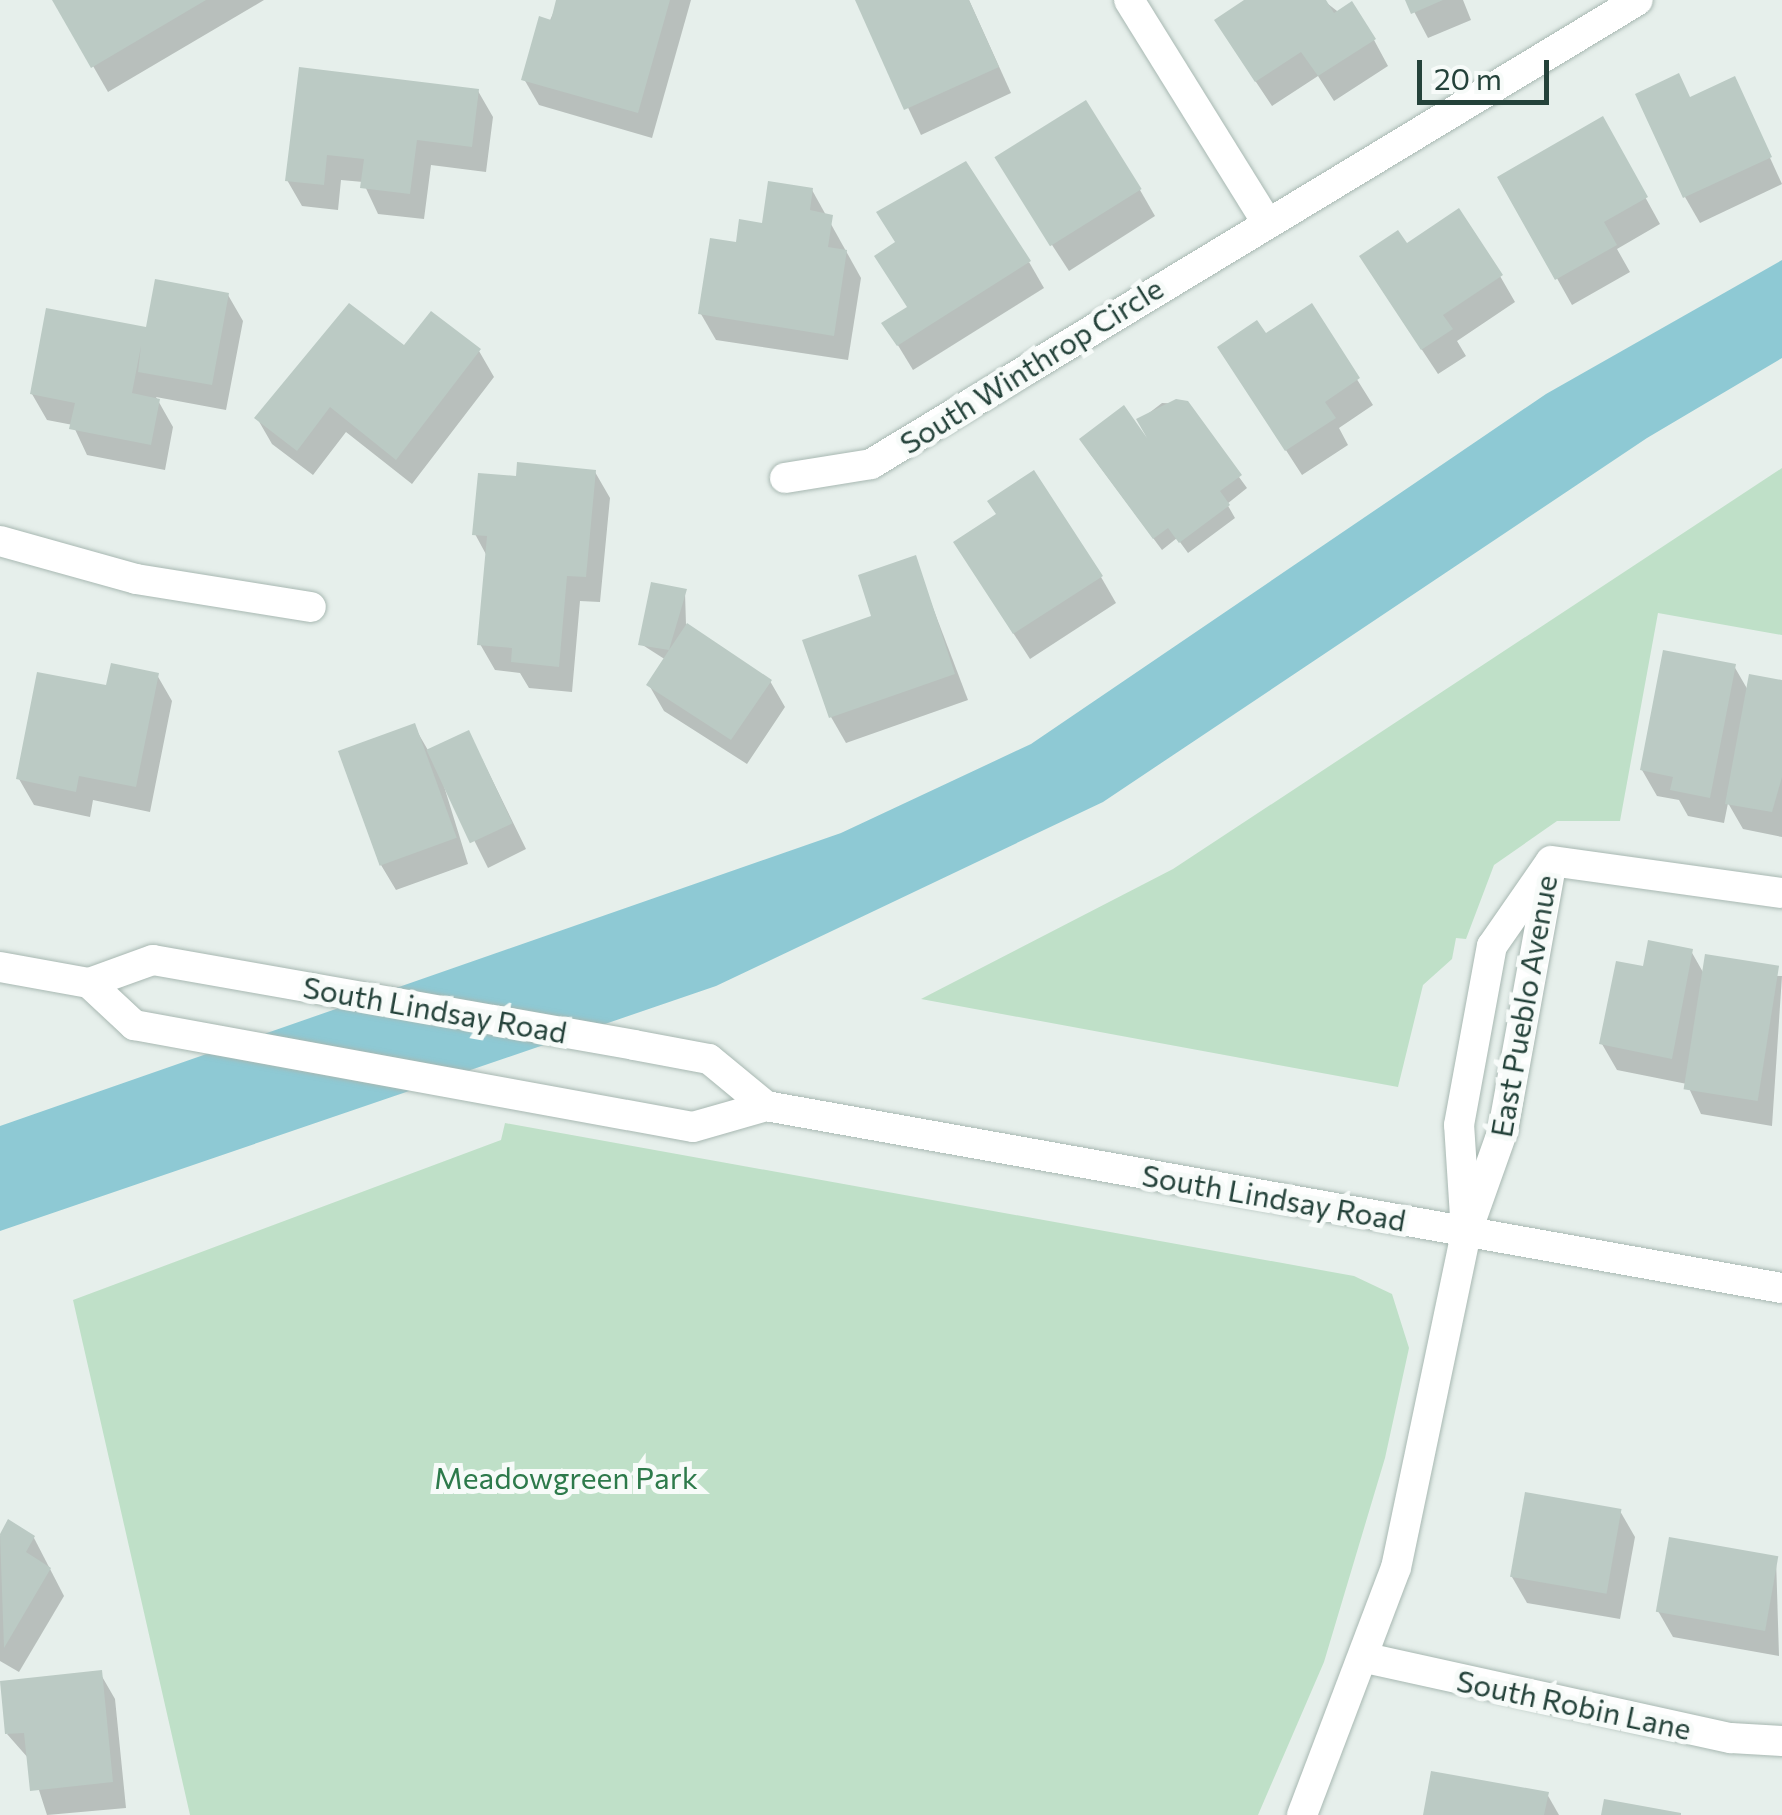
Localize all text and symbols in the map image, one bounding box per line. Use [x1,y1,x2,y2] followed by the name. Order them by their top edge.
[1422,40,1554,102] scale bar
[1434,59,1502,96] text: 20 m
[893,269,1169,461] street label: South Winthrop Circle
[1482,872,1564,1140] street label: East Pueblo Avenue
[300,968,570,1050] street label: South Lindsay Road
[1139,1156,1409,1238] street label: South Lindsay Road
[434,1459,698,1495] park label: Meadowgreen Park
[1453,1662,1695,1746] street label: South Robin Lane

